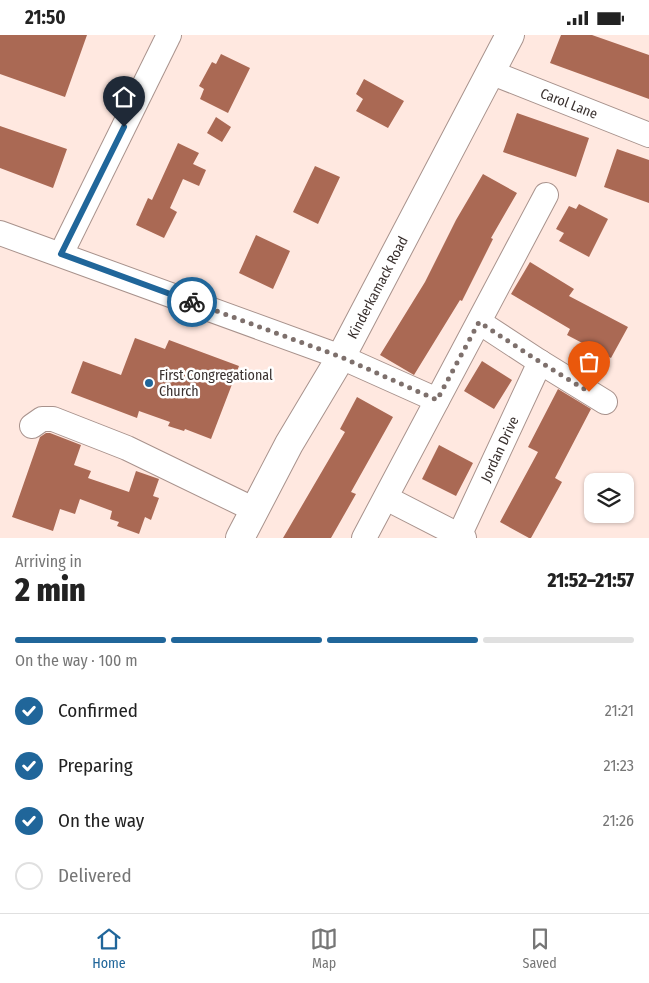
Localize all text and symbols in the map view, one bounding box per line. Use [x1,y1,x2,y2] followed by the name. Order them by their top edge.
[25,6,66,29] text: 21:50
[103,76,145,127] pin
[110,83,138,111] icon: home
[538,85,600,123] street label: Carol Lane
[344,233,412,342] street label: Kinderkamack Road
[167,277,217,327] courier
[178,288,206,316] icon: bike
[568,341,610,392] pin
[575,348,603,376] icon: bag
[159,367,273,400] place label: First Congregational Church
[143,377,155,389] marker: First Congregational Church
[477,414,523,485] street label: Jordan Drive
[584,473,634,523] map controls
[584,473,634,523] button: layers
[15,552,82,571] text: Arriving in
[547,569,634,592] text: 21:52–21:57
[15,571,86,609] text: 2 min
[15,651,137,670] text: On the way · 100 m
[15,697,43,725] icon: check
[58,699,138,722] text: Confirmed
[605,701,634,720] text: 21:21
[15,752,43,780] icon: check
[58,754,133,777] text: Preparing
[603,756,634,775] text: 21:23
[15,807,43,835] icon: check
[58,809,144,832] text: On the way
[603,811,634,830] text: 21:26
[58,864,132,887] text: Delivered
[92,925,126,972] tab: Home
[310,925,338,972] tab: Map
[523,925,557,972] tab: Saved

